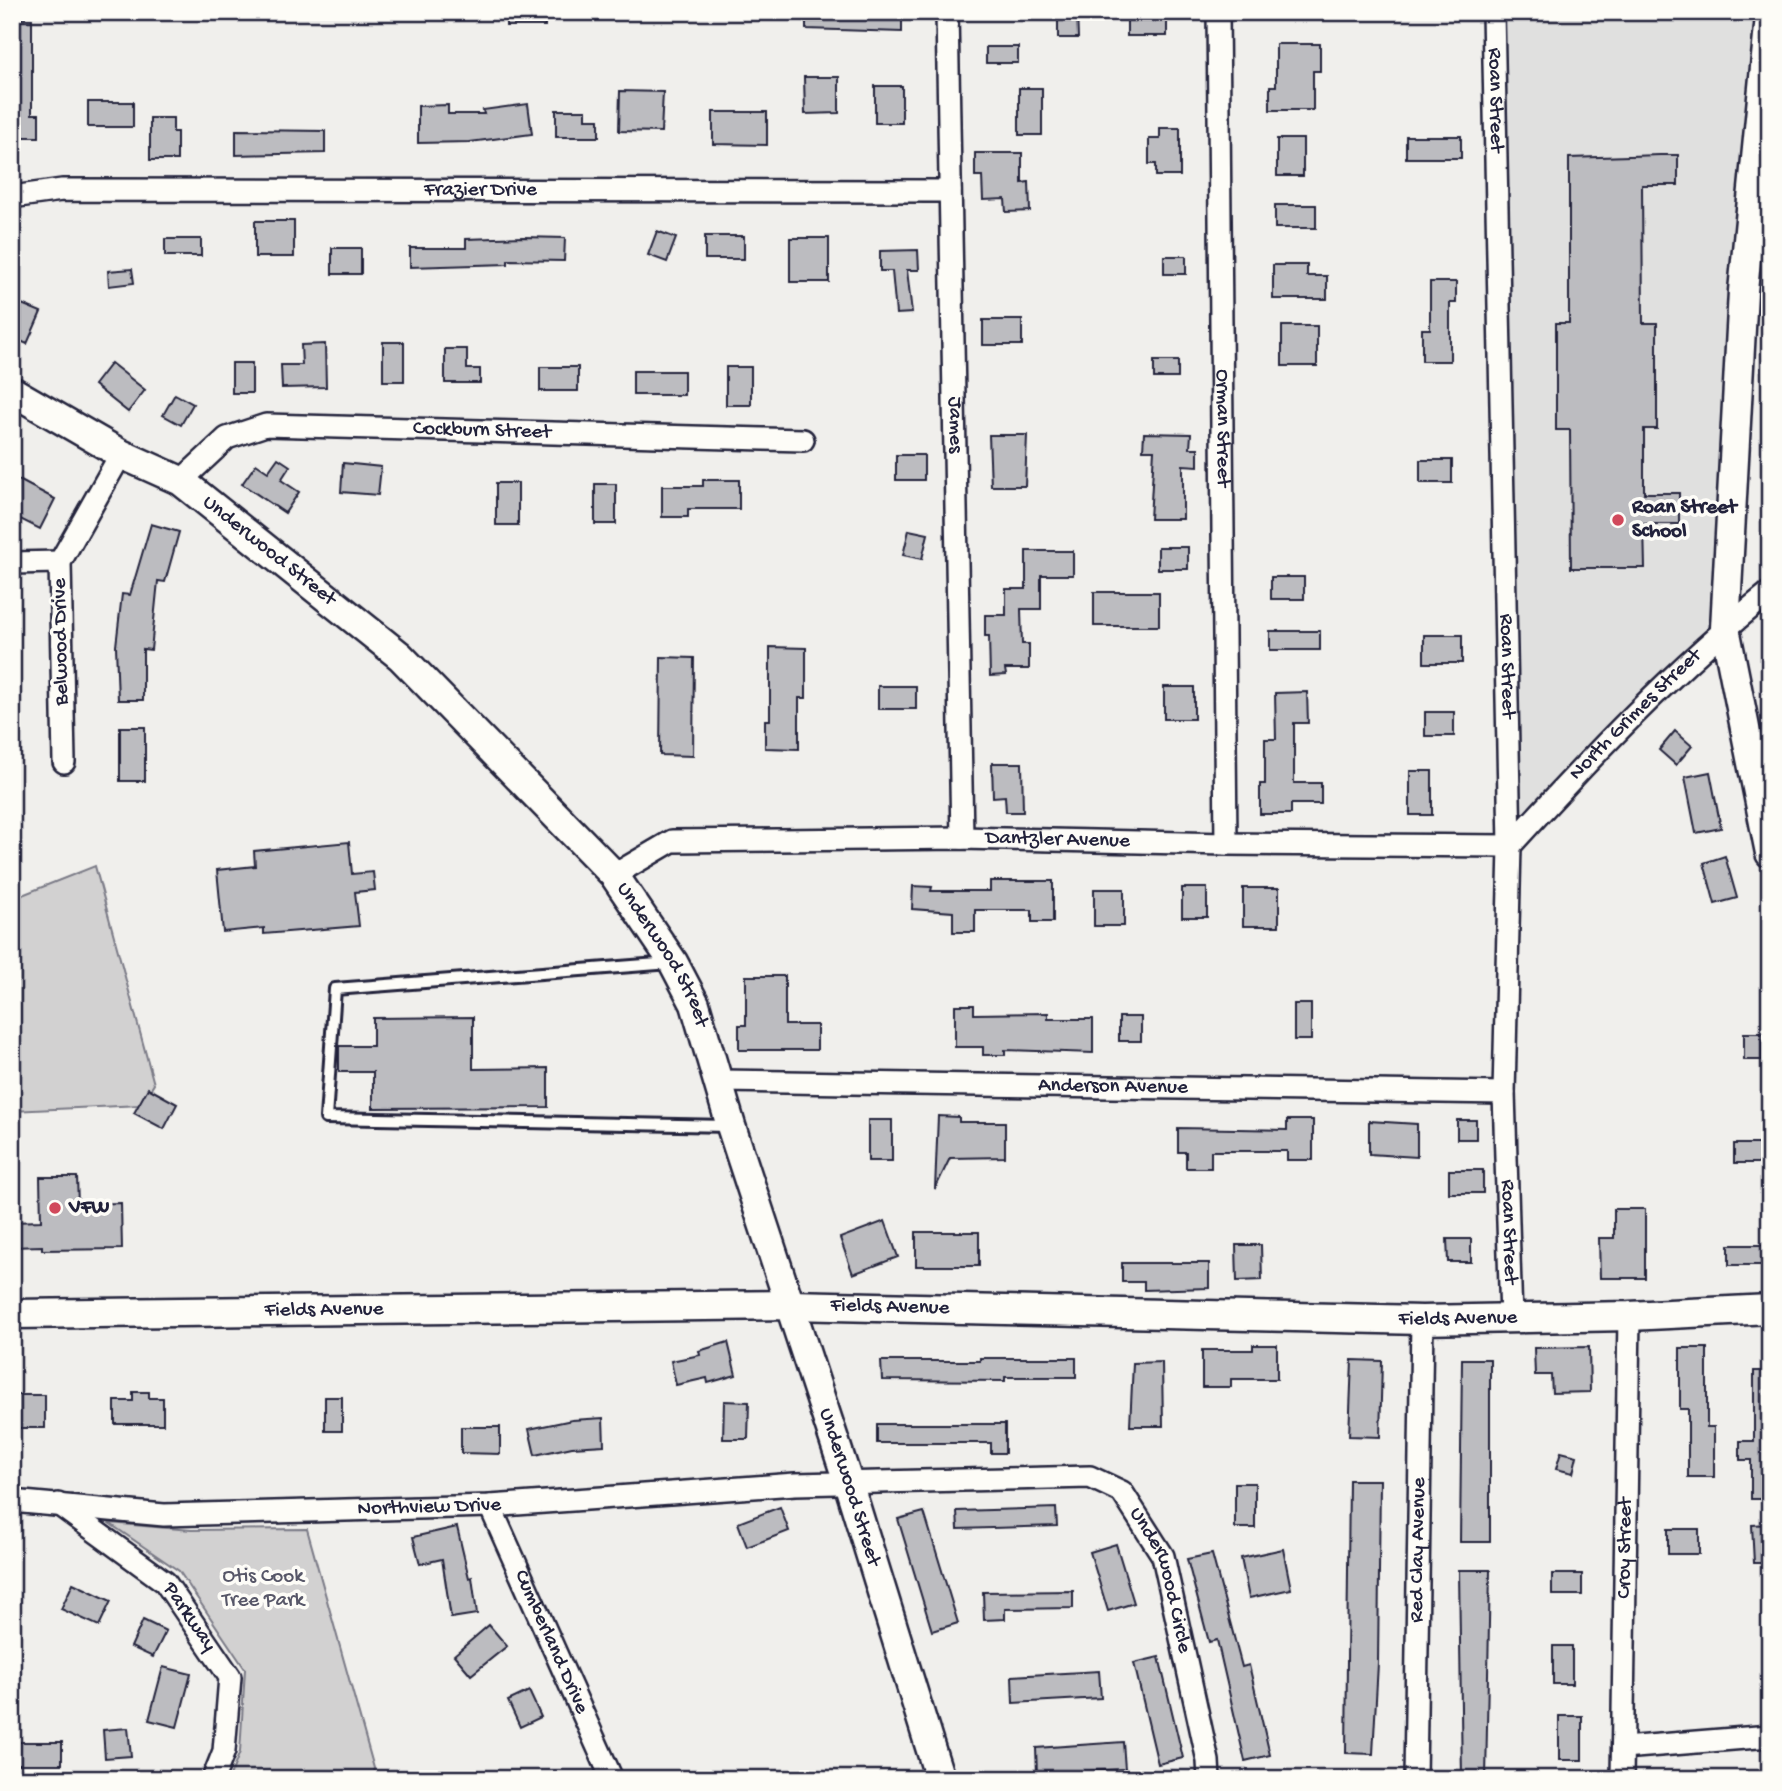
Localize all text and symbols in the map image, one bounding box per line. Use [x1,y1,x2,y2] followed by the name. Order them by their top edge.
[1481,47,1508,155] street label: Roan Street
[423,178,538,203] street label: Frazier Drive
[1209,369,1235,489] street label: Orman Street
[941,397,968,455] street label: James
[412,417,554,446] street label: Cockburn Street
[197,490,343,614] street label: Underwood Street
[1631,496,1739,545] place label: Roan Street School
[1610,512,1626,528] marker: Roan Street School
[48,577,76,707] street label: Belwood Drive
[1493,613,1520,721] street label: Roan Street
[1564,642,1709,786] street label: North Grimes Street
[983,826,1131,854] street label: Dantzler Avenue
[610,878,714,1032] street label: Underwood Street
[1038,1073,1189,1101] street label: Anderson Avenue
[1494,1179,1522,1287] street label: Roan Street
[68,1196,109,1221] place label: VFW
[47,1200,63,1216] marker: VFW
[829,1293,951,1321] street label: Fields Avenue
[263,1297,385,1324] street label: Fields Avenue
[1397,1306,1519,1333] street label: Fields Avenue
[812,1405,887,1571] street label: Underwood Street
[1405,1476,1432,1623] street label: Red Clay Avenue
[357,1493,503,1522] street label: Northview Drive
[1612,1495,1639,1599] street label: Croy Street
[1123,1503,1197,1657] street label: Underwood Circle
[221,1565,307,1614] park label: Otis Cook Tree Park
[508,1566,594,1719] street label: Cumberland Drive
[156,1577,221,1657] street label: Parkway

